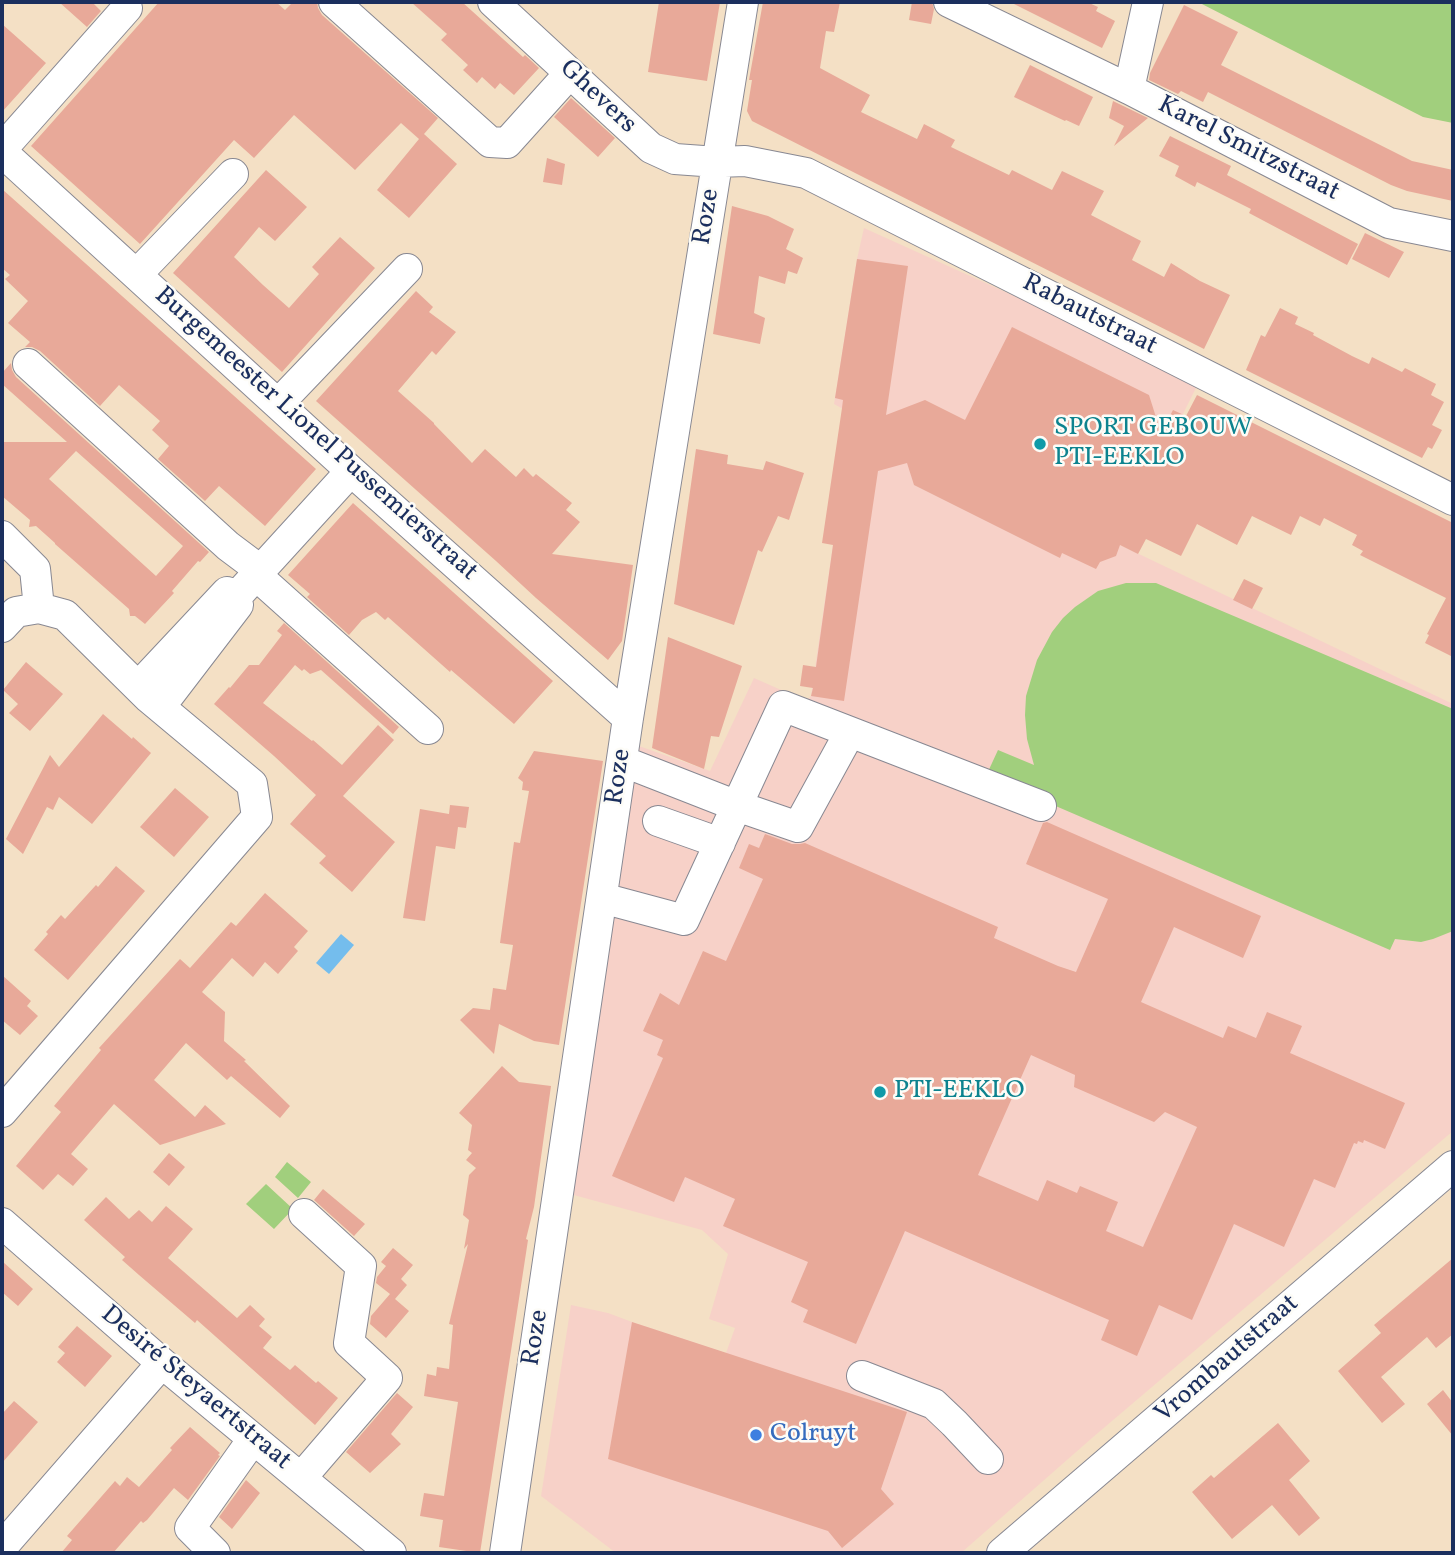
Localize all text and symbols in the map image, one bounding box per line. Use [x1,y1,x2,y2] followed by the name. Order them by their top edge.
[552,54,642,142] street label: Ghevers
[1152,91,1344,209] street label: Karel Smitzstraat
[688,187,728,247] street label: Roze
[1016,269,1162,363] street label: Rabautstraat
[147,281,483,589] street label: Burgemeester Lionel Pussemierstraat
[1054,413,1252,474] place label: SPORT GEBOUW PTI-EEKLO
[1032,436,1048,452] marker: SPORT GEBOUW PTI-EEKLO
[601,747,639,807] street label: Roze
[894,1076,1025,1108] place label: PTI-EEKLO
[872,1084,888,1100] marker: PTI-EEKLO
[1150,1289,1306,1431] street label: Vrombautstraat
[93,1300,297,1478] street label: Desiré Steyaertstraat
[517,1308,557,1368] street label: Roze
[770,1419,856,1451] place label: Colruyt
[748,1427,764,1443] marker: Colruyt

